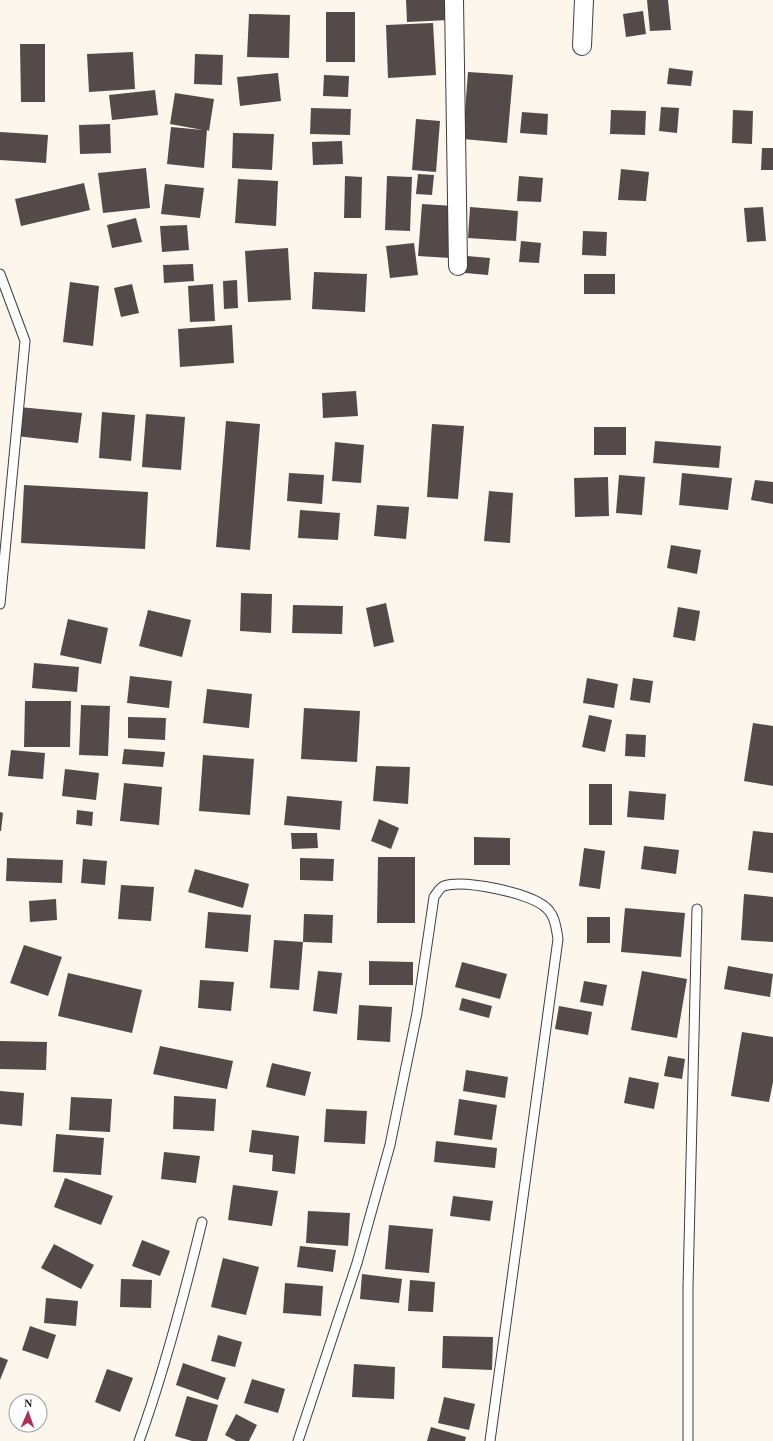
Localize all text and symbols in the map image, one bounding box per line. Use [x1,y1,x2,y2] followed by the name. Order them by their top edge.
[8,1393,48,1433] north arrow
[24,1397,33,1409] text: N

